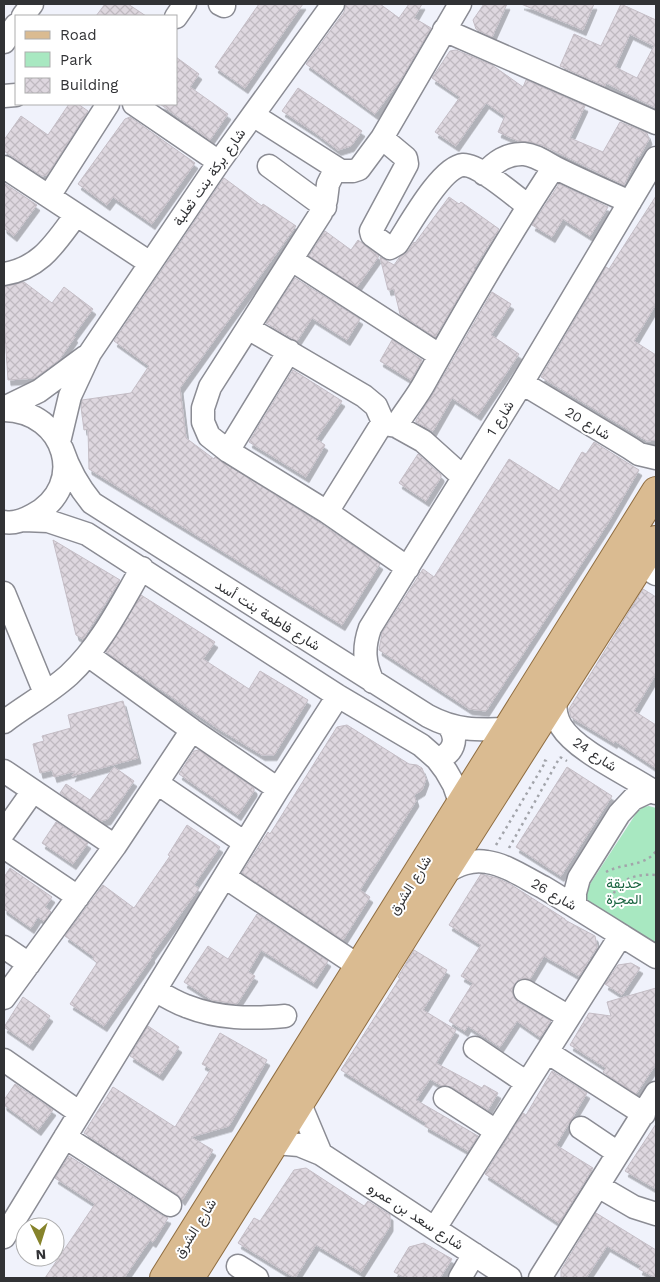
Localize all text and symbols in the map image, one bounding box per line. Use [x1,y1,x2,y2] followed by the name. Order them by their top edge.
[15,15,178,105] legend
[60,26,97,44] text: Road
[60,51,93,69] text: Park
[60,76,118,94] text: Building
[169,125,251,230] street label: شارع بركة بنت ثعلبة
[483,397,520,440] street label: شارع 1
[561,403,613,445] street label: شارع 20
[211,576,323,656] street label: شارع فاطمة بنت أسد
[568,734,620,777] street label: شارع 24
[386,852,437,919] street label: شارع الشرق
[527,875,579,916] street label: شارع 26
[606,875,642,908] park label: حديقة المجرة
[364,1179,466,1255] street label: شارع سعد بن عمرو
[171,1195,222,1262] street label: شارع الشرق
[15,1217,65,1267] north arrow
[35,1247,47,1263] text: N

